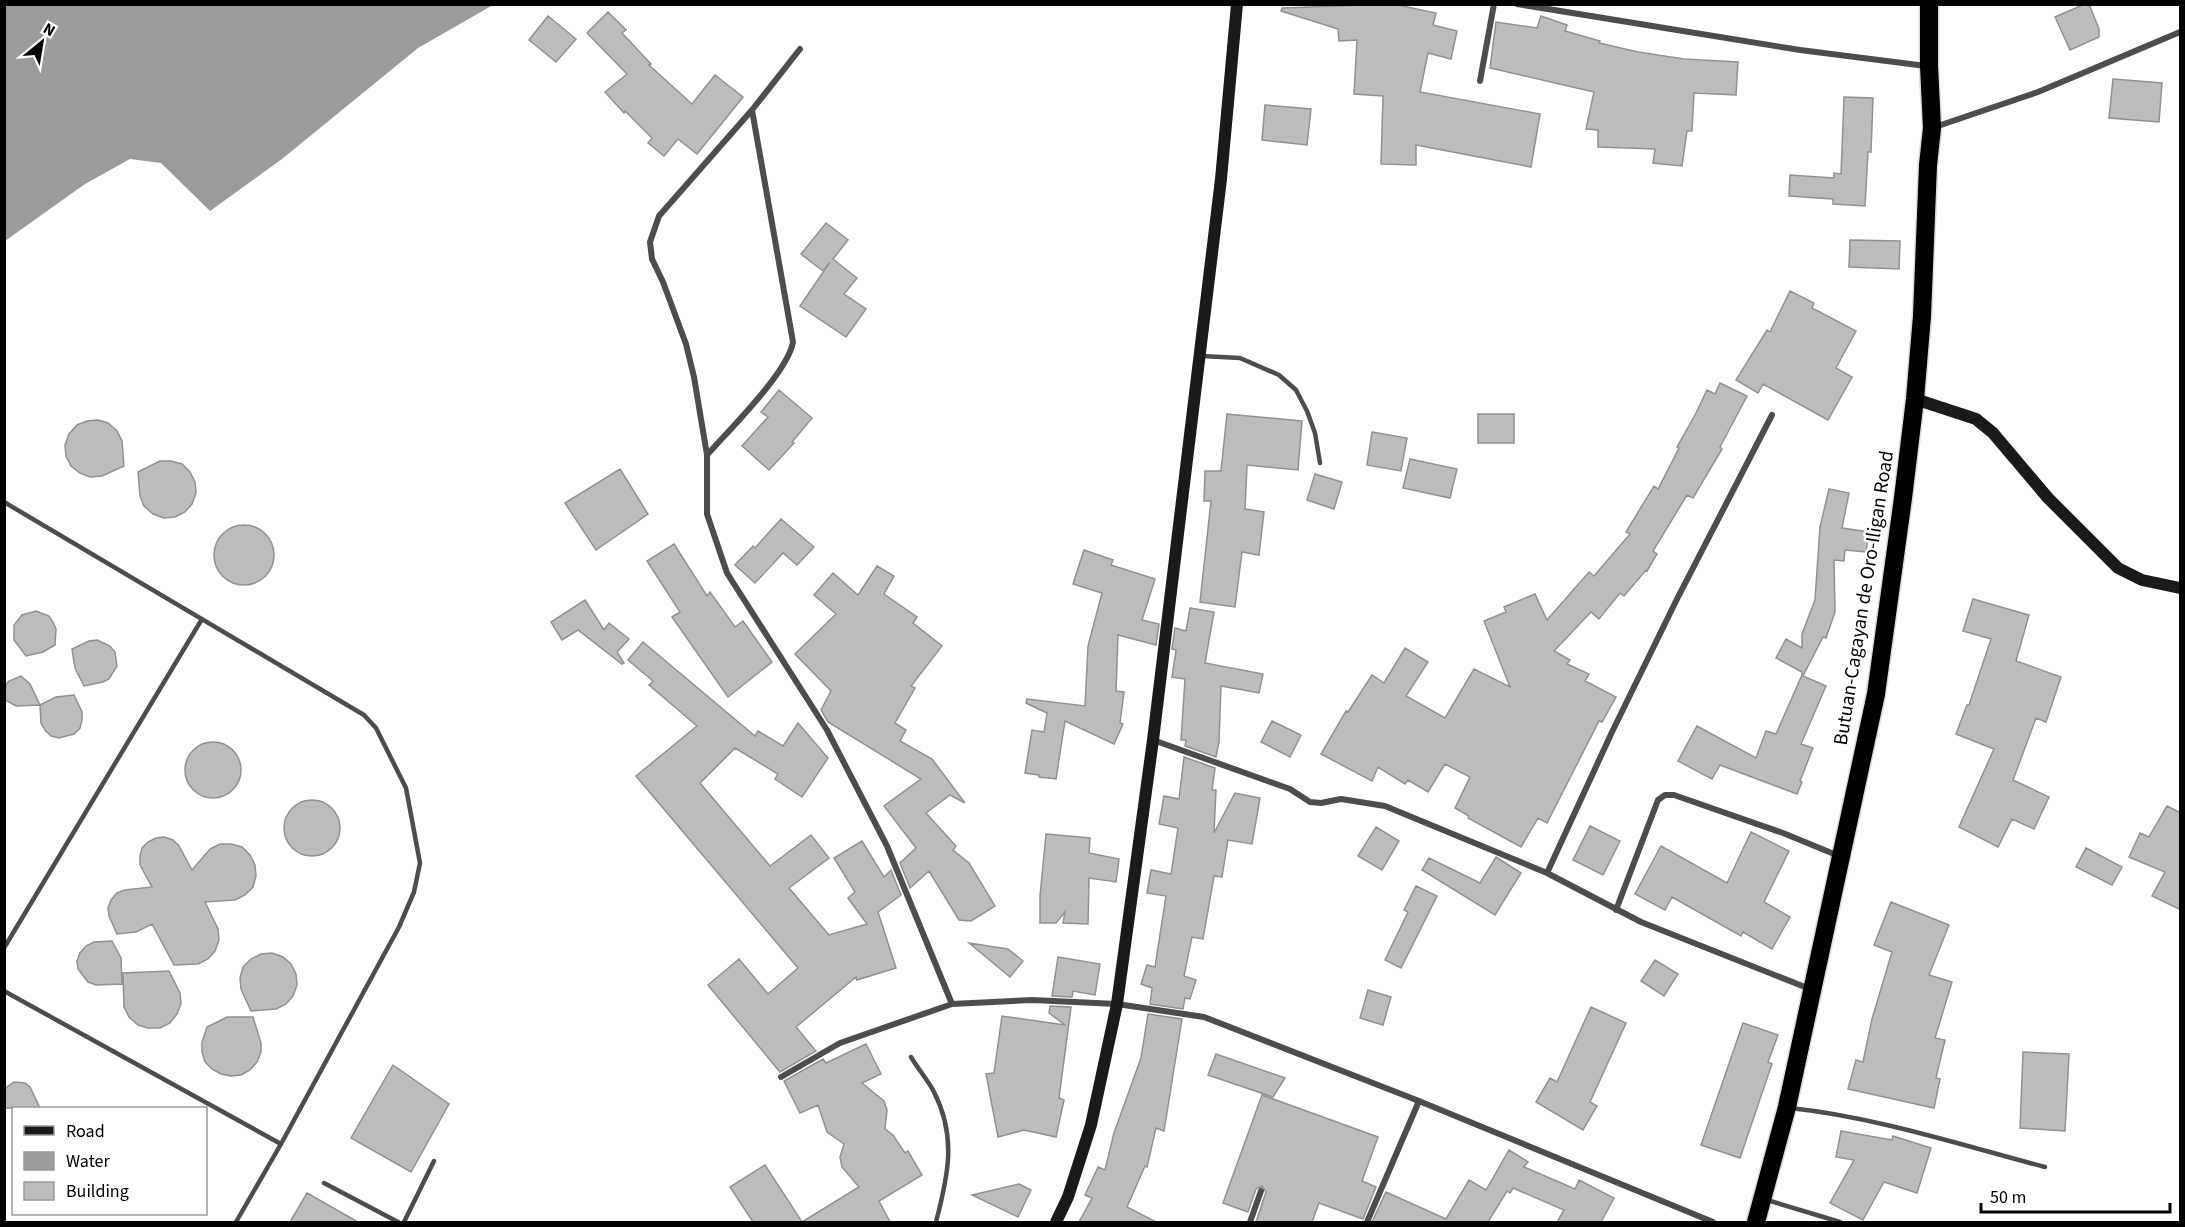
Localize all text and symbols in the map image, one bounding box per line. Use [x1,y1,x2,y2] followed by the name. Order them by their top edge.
[12,12,72,72] north arrow
[39,18,59,42] text: N
[1827,449,1901,747] street label: Butuan-Cagayan de Oro-Iligan Road
[12,1107,207,1215] legend
[66,1119,105,1144] text: Road
[66,1149,110,1174] text: Water
[1981,1176,2170,1214] scale bar
[66,1179,129,1204] text: Building
[1990,1185,2026,1210] text: 50 m

